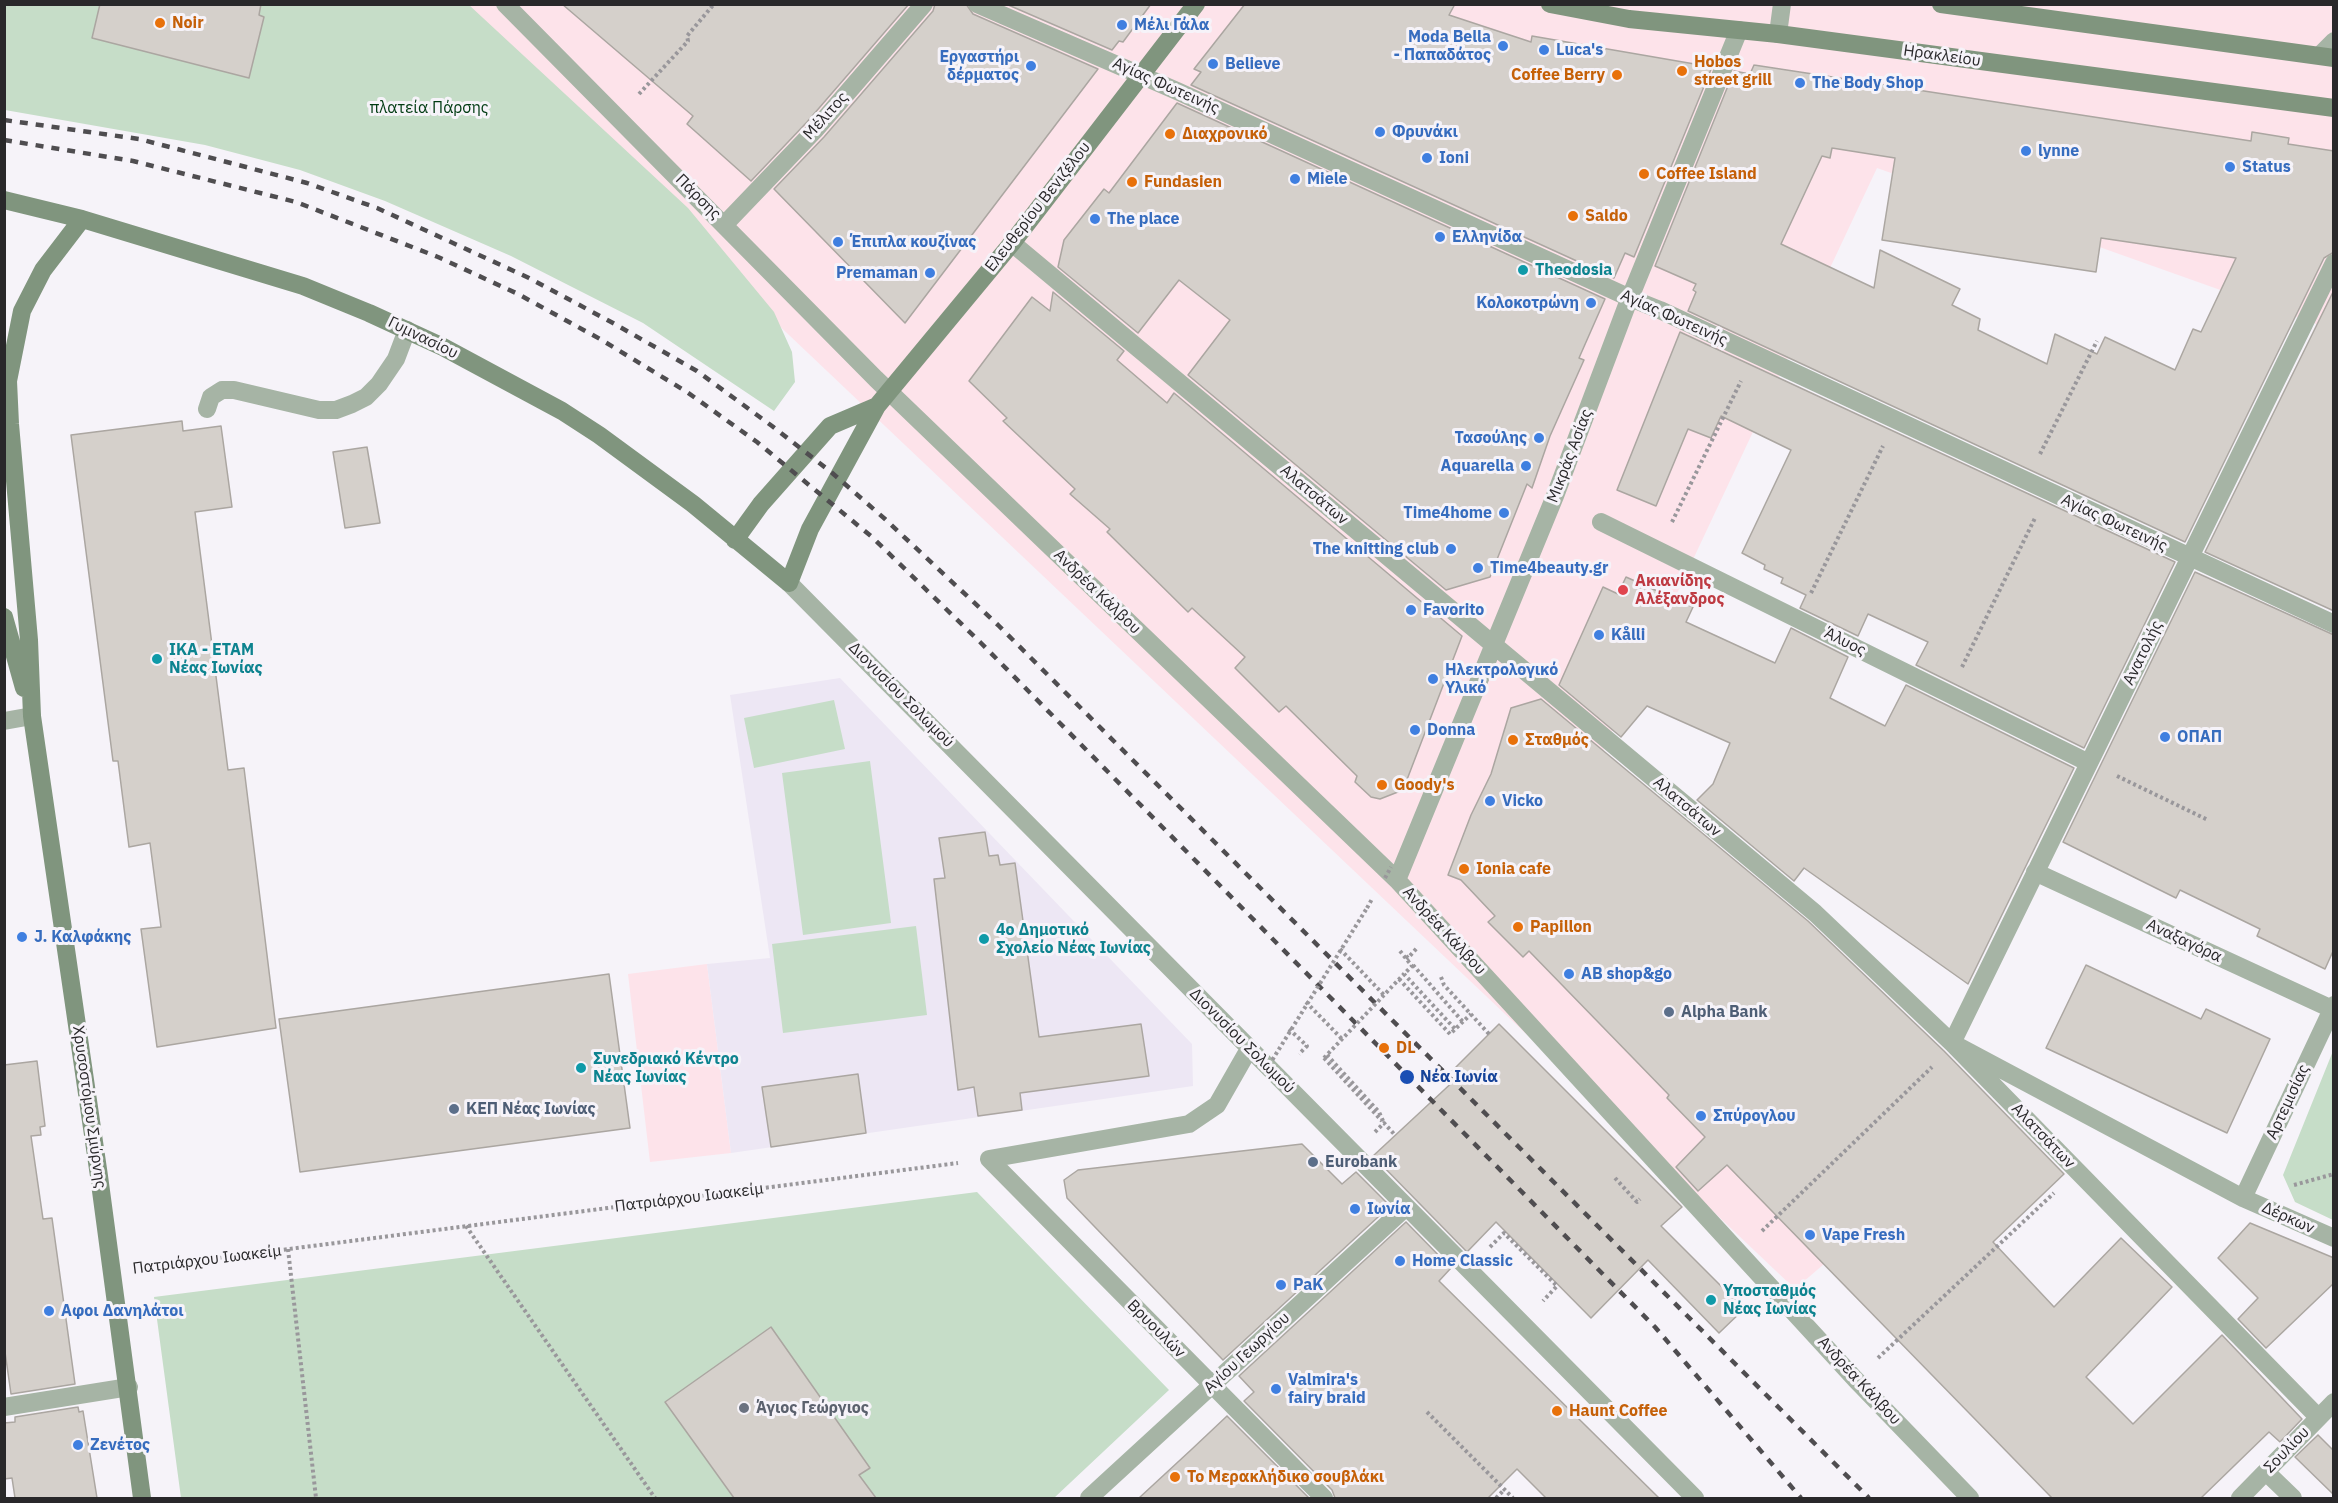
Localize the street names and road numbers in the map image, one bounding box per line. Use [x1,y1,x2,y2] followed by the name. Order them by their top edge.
[1902,41,1982,71] street label: Ηρακλείου
[1110,54,1222,118] street label: Αγίας Φωτεινής
[800,88,852,144] street label: Μέλιτος
[981,138,1095,276] street label: Ελευθερίου Βενιζέλου
[671,170,725,224] street label: Πάρσης
[1618,286,1730,350] street label: Αγίας Φωτεινής
[385,313,461,363] street label: Γυμνασίου
[1543,406,1597,506] street label: Μικράς Ασίας
[1276,461,1352,529] street label: Αλατσάτων
[2058,490,2170,556] street label: Αγίας Φωτεινής
[1049,546,1145,638] street label: Ανδρέα Κάλβου
[2119,618,2167,688] street label: Ανατολής
[1821,624,1869,660] street label: Άλυος
[844,638,958,752] street label: Διονυσίου Σολωμού
[1649,773,1725,841] street label: Αλατσάτων
[1398,883,1490,979] street label: Ανδρέα Κάλβου
[2143,915,2225,967] street label: Αναξαγόρα
[1185,984,1299,1098] street label: Διονυσίου Σολωμού
[68,1024,110,1190] street label: Χρυσοστόμου Σμύρνης
[2262,1061,2314,1143] street label: Αρτεμισίας
[2007,1099,2079,1173] street label: Αλατσάτων
[614,1179,764,1217] street label: Πατριάρχου Ιωακείμ
[2259,1198,2317,1238] street label: Δέρκων
[132,1241,282,1279] street label: Πατριάρχου Ιωακείμ
[1123,1296,1189,1362] street label: Βρυουλών
[1200,1308,1294,1398] street label: Αγίου Γεωργίου
[1813,1333,1905,1429] street label: Ανδρέα Κάλβου
[2260,1423,2314,1477] street label: Σουλίου

